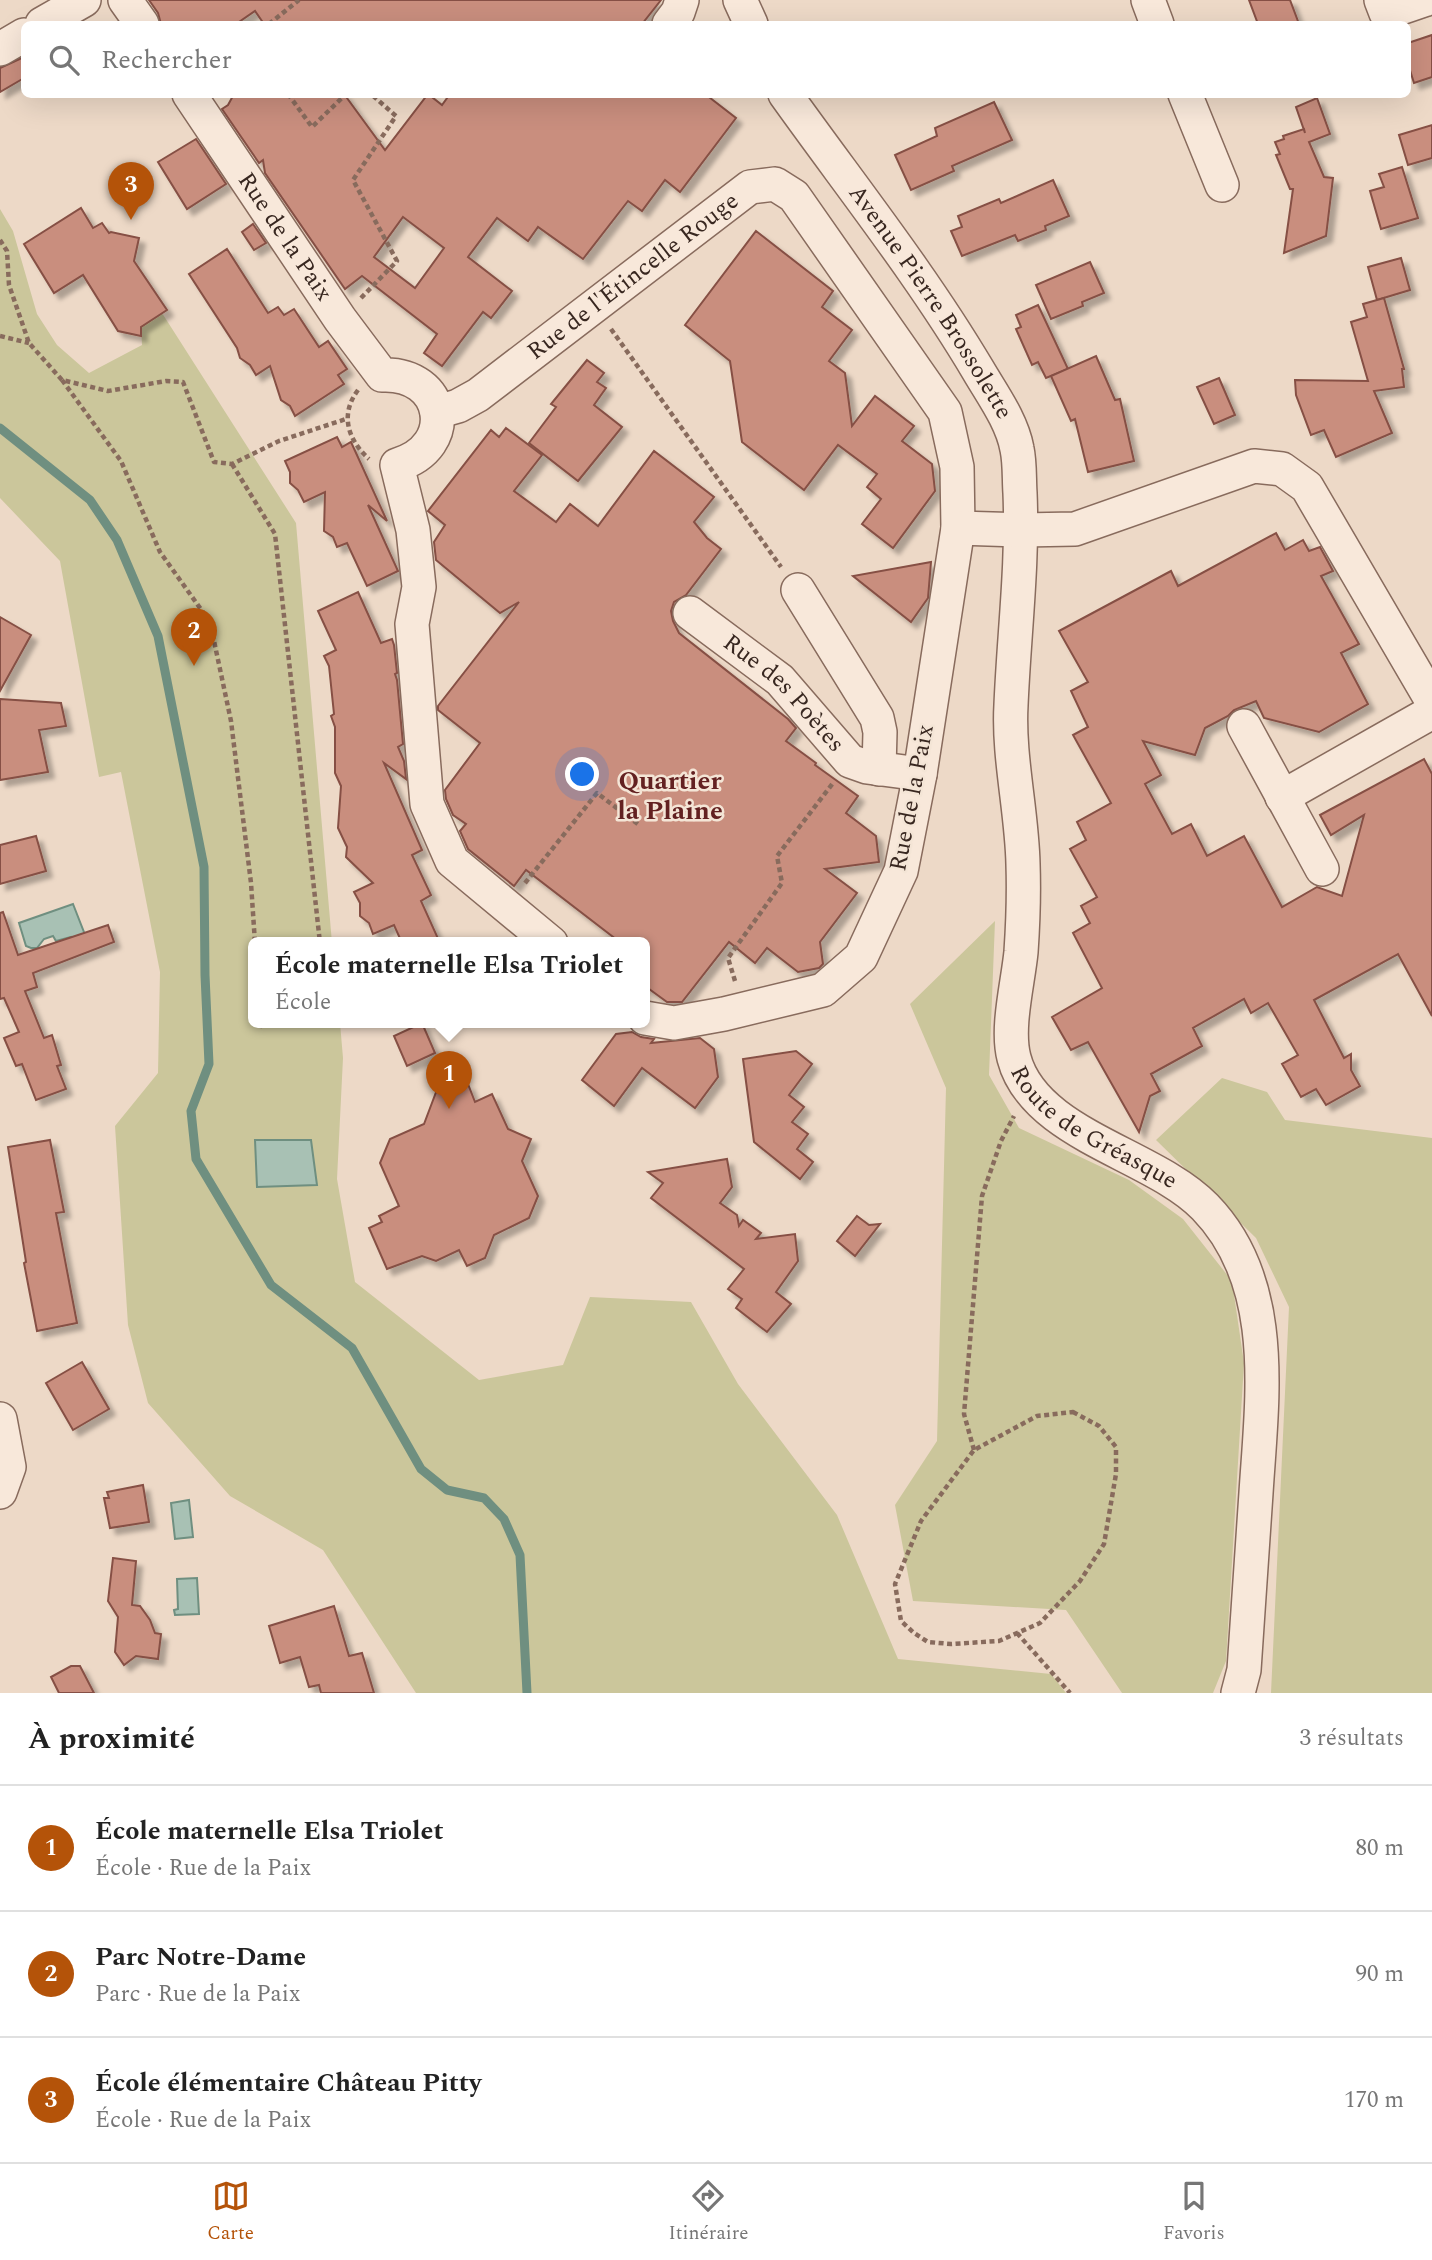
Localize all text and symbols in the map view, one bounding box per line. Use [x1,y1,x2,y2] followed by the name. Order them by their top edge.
[21,21,1411,98] search box
[101,40,232,80] text: Rechercher
[45,41,83,79] icon: search
[108,162,154,220] pin: 3
[228,165,341,309] street label: Rue de la Paix
[839,177,1022,426] street label: Avenue Pierre Brossolette
[520,184,747,369] street label: Rue de l'Étincelle Rouge
[171,608,217,666] pin: 2
[715,625,853,761] street label: Rue des Poètes
[880,721,944,874] street label: Rue de la Paix
[565,757,599,791] your location
[617,761,723,831] district label: Quartier la Plaine
[248,937,650,1028] popup
[275,945,623,985] text: École maternelle Elsa Triolet
[275,985,331,1020] text: École
[426,1051,472,1109] pin: 1
[1001,1059,1184,1198] street label: Route de Gréasque
[28,1716,195,1762] text: À proximité
[1299,1721,1404,1756] text: 3 résultats
[95,1811,444,1851] text: École maternelle Elsa Triolet
[45,1831,57,1866] text: 1
[1355,1831,1404,1866] text: 80 m
[95,1851,311,1886] text: École · Rue de la Paix
[95,1937,306,1977] text: Parc Notre-Dame
[45,1957,57,1992] text: 2
[1355,1957,1404,1992] text: 90 m
[95,1977,300,2012] text: Parc · Rue de la Paix
[95,2063,481,2103] text: École élémentaire Château Pitty
[45,2083,57,2118] text: 3
[1344,2083,1404,2118] text: 170 m
[95,2103,311,2138] text: École · Rue de la Paix
[207,2177,254,2248] tab: Carte
[668,2177,748,2248] tab: Itinéraire
[1163,2177,1225,2248] tab: Favoris

